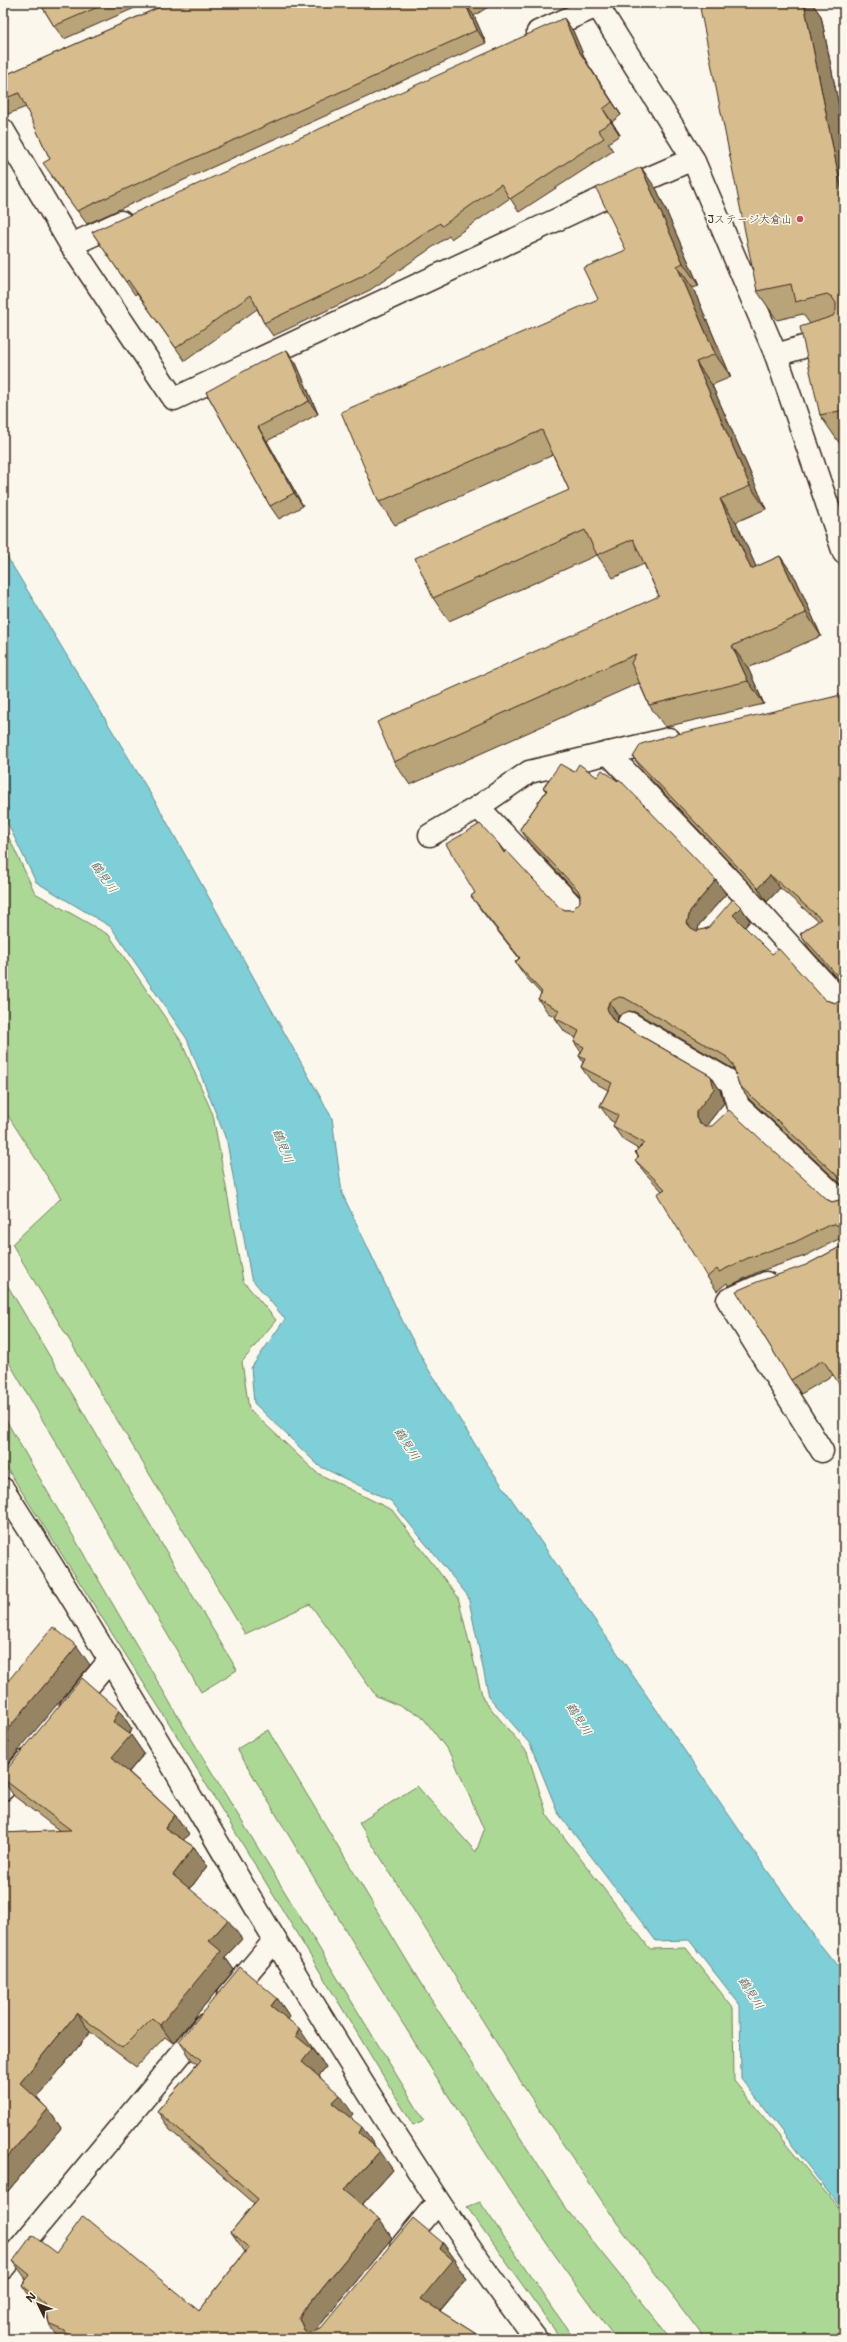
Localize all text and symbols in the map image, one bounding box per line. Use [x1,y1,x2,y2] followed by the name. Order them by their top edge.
[708,212,792,227] place label: Jステージ大倉山
[795,214,805,224] marker: Jステージ大倉山
[87,858,121,896] water label: 鶴見川
[269,1126,297,1166] water label: 鶴見川
[391,1424,423,1464] water label: 鶴見川
[563,1699,595,1739] water label: 鶴見川
[735,1973,767,2013] water label: 鶴見川
[18,2284,58,2324] north arrow
[23,2289,40,2306] text: N

